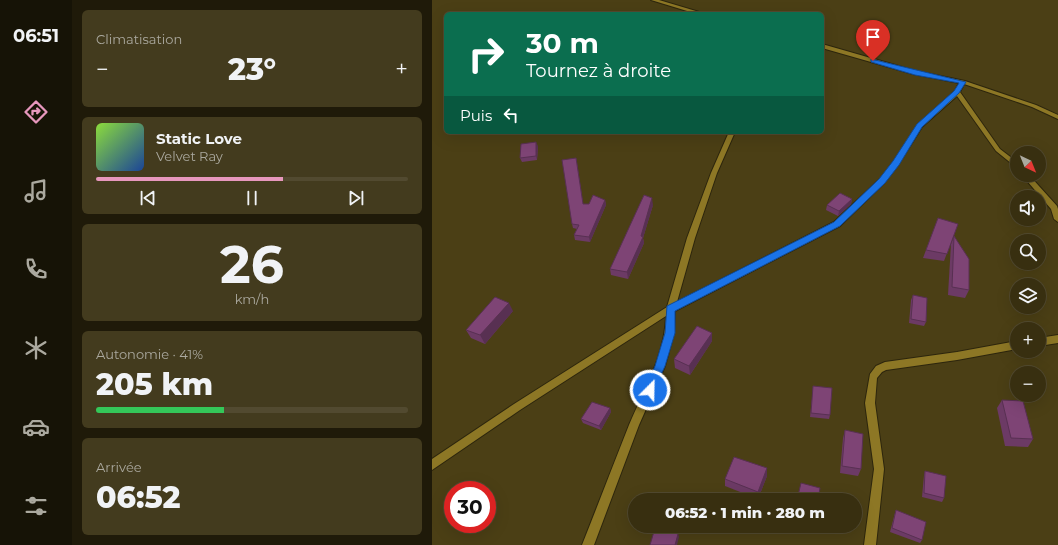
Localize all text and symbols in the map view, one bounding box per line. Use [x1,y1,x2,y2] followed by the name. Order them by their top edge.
[856,20,890,61] pin
[13,25,59,47] text: 06:51
[526,26,599,60] text: 30 m
[862,26,884,48] icon: arrive
[460,28,512,80] icon: right
[96,31,182,47] text: Climatisation
[228,51,276,88] text: 23°
[96,56,109,83] text: −
[395,56,408,83] text: +
[526,60,671,82] text: Tournez à droite
[22,98,50,126] icon: directions
[500,104,522,126] icon: left
[460,106,492,125] text: Puis
[156,129,242,148] text: Static Love
[1010,146,1046,182] north arrow
[1010,146,1046,402] map controls
[156,148,223,164] text: Velvet Ray
[22,177,50,205] icon: music
[137,187,159,209] icon: previous
[241,187,263,209] icon: pause
[345,187,367,209] icon: next
[1010,190,1046,226] button: sound
[220,233,284,296] text: 26
[1010,234,1046,270] button: search
[22,255,50,283] icon: phone
[1010,278,1046,314] button: layers
[235,291,269,307] text: km/h
[1010,322,1046,358] button: +
[22,334,50,362] icon: climate
[96,346,203,362] text: Autonomie · 41%
[96,366,213,403] text: 205 km
[1010,366,1046,402] button: −
[629,369,671,411] position arrow
[22,413,50,441] icon: car
[96,459,142,475] text: Arrivée
[96,479,181,516] text: 06:52
[444,481,496,533] speed limit sign: 30
[22,492,50,520] icon: filters
[665,503,825,522] text: 06:52 · 1 min · 280 m

